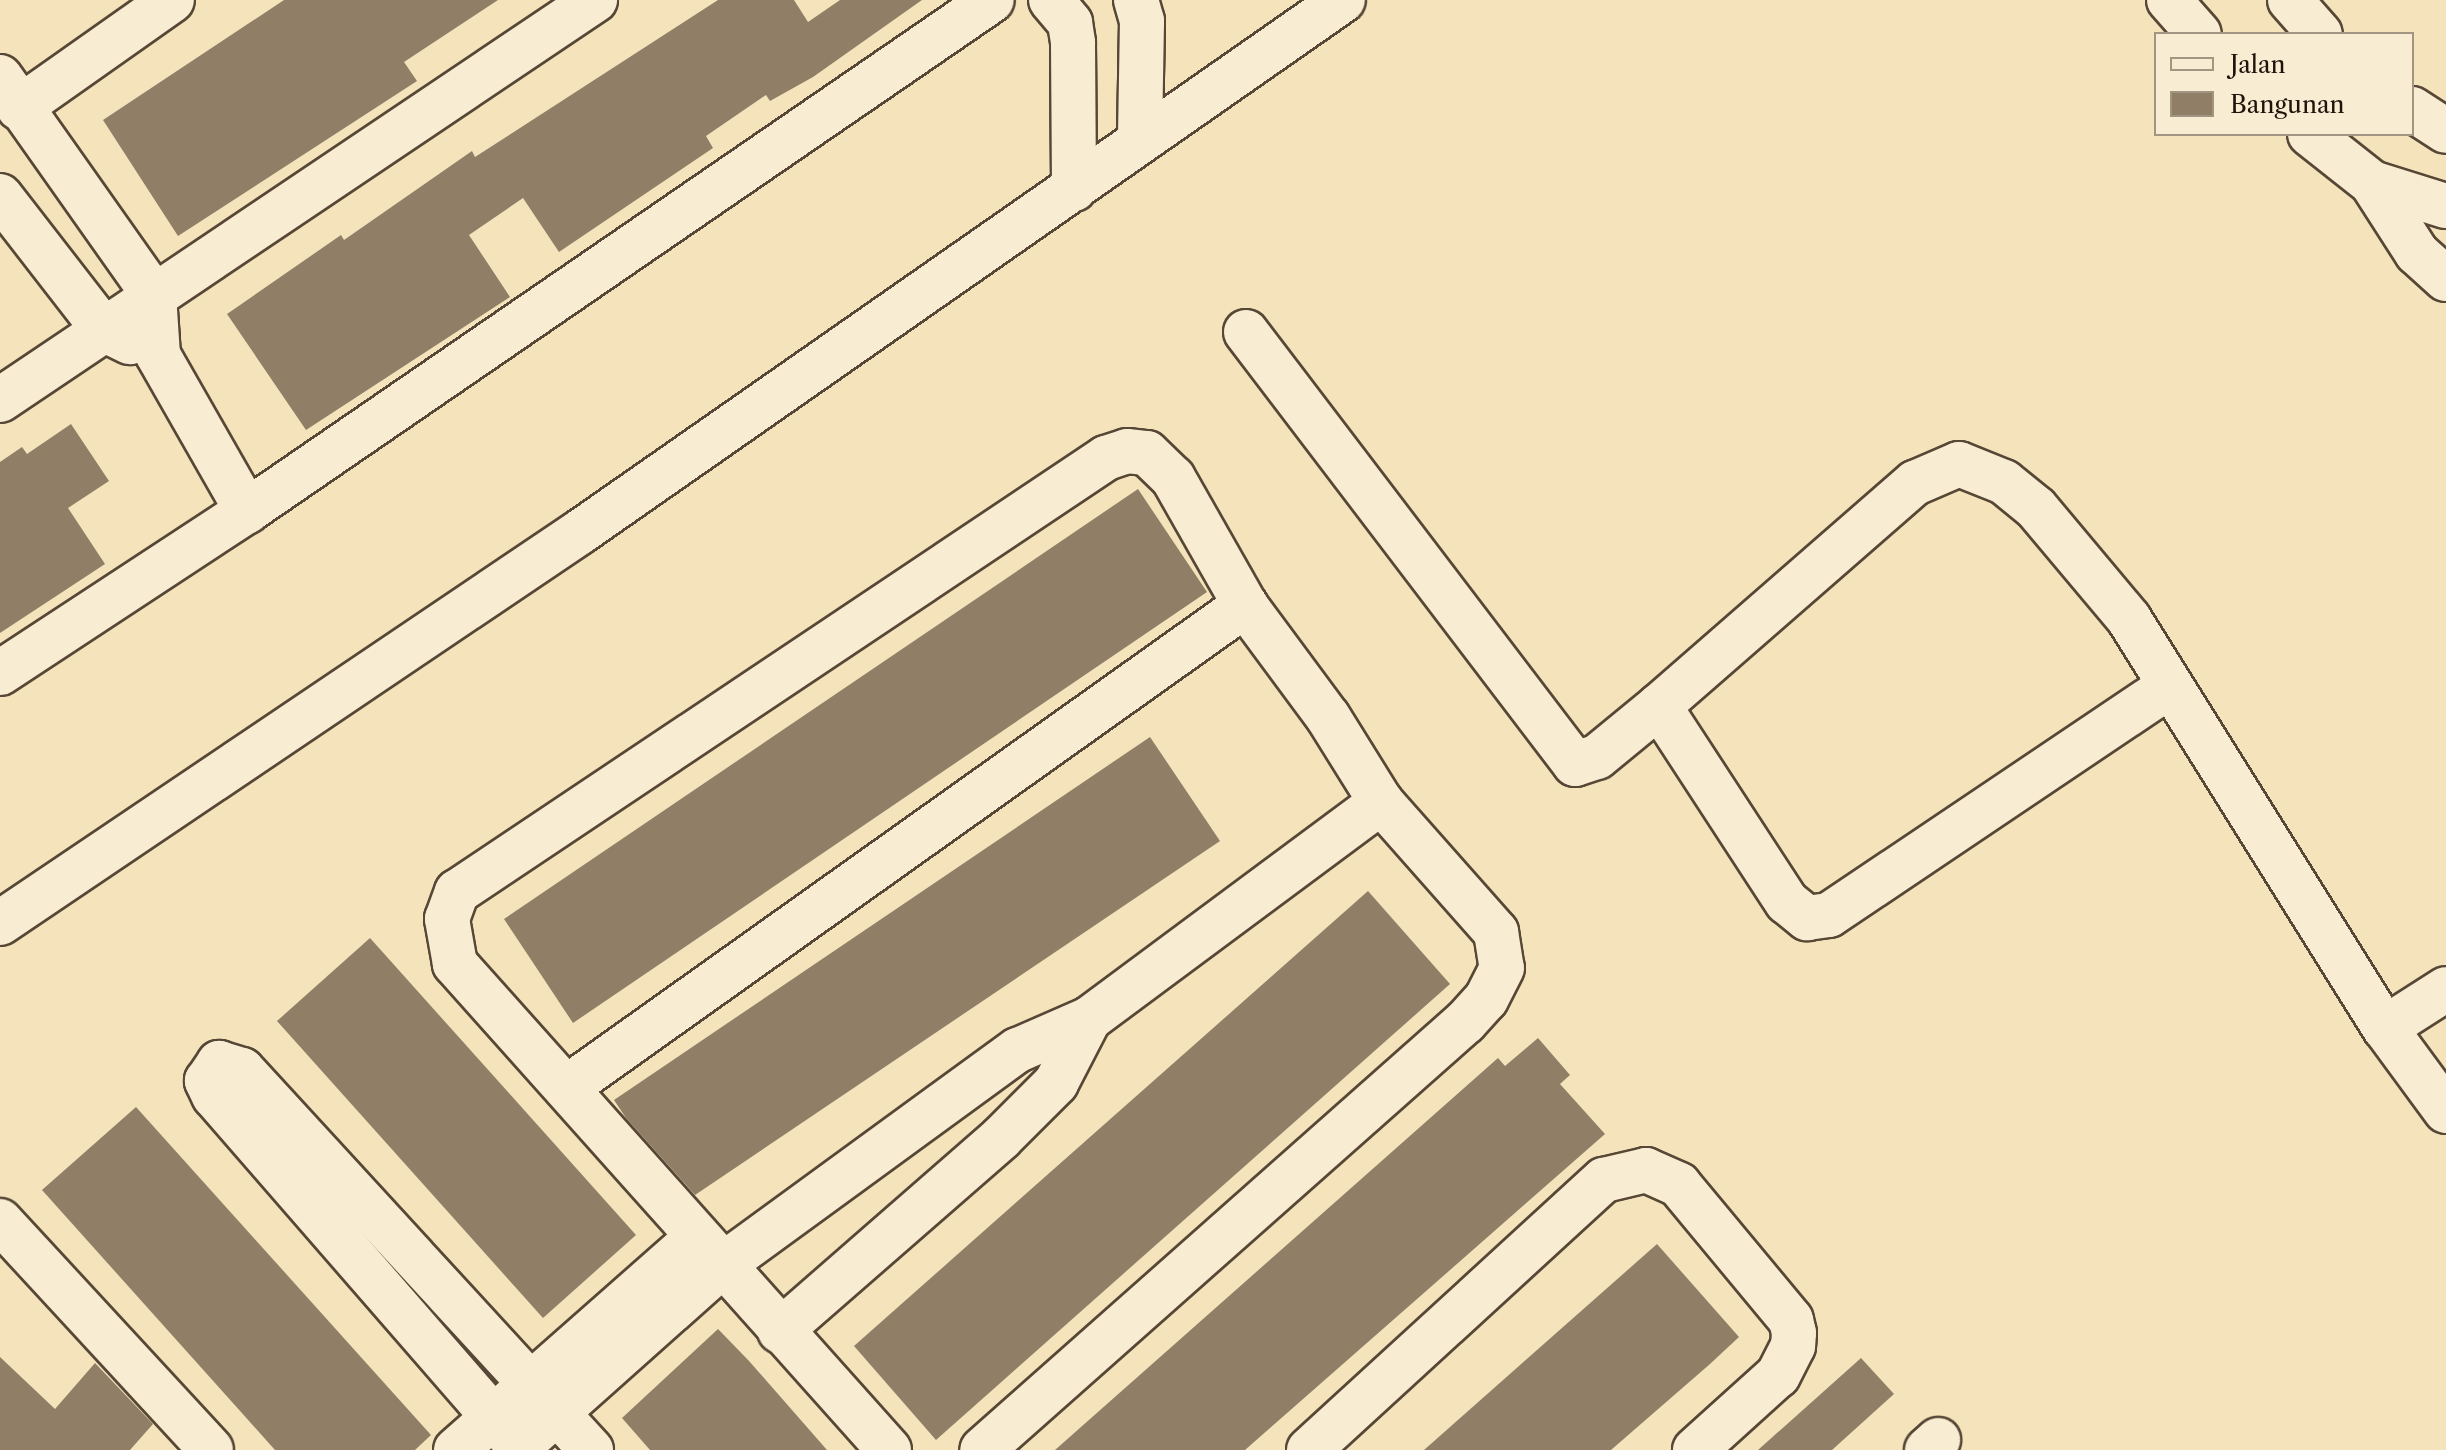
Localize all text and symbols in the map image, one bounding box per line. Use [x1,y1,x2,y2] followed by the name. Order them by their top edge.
[2154,32,2414,136] legend
[2230,50,2286,79] text: Jalan
[2230,90,2345,119] text: Bangunan

